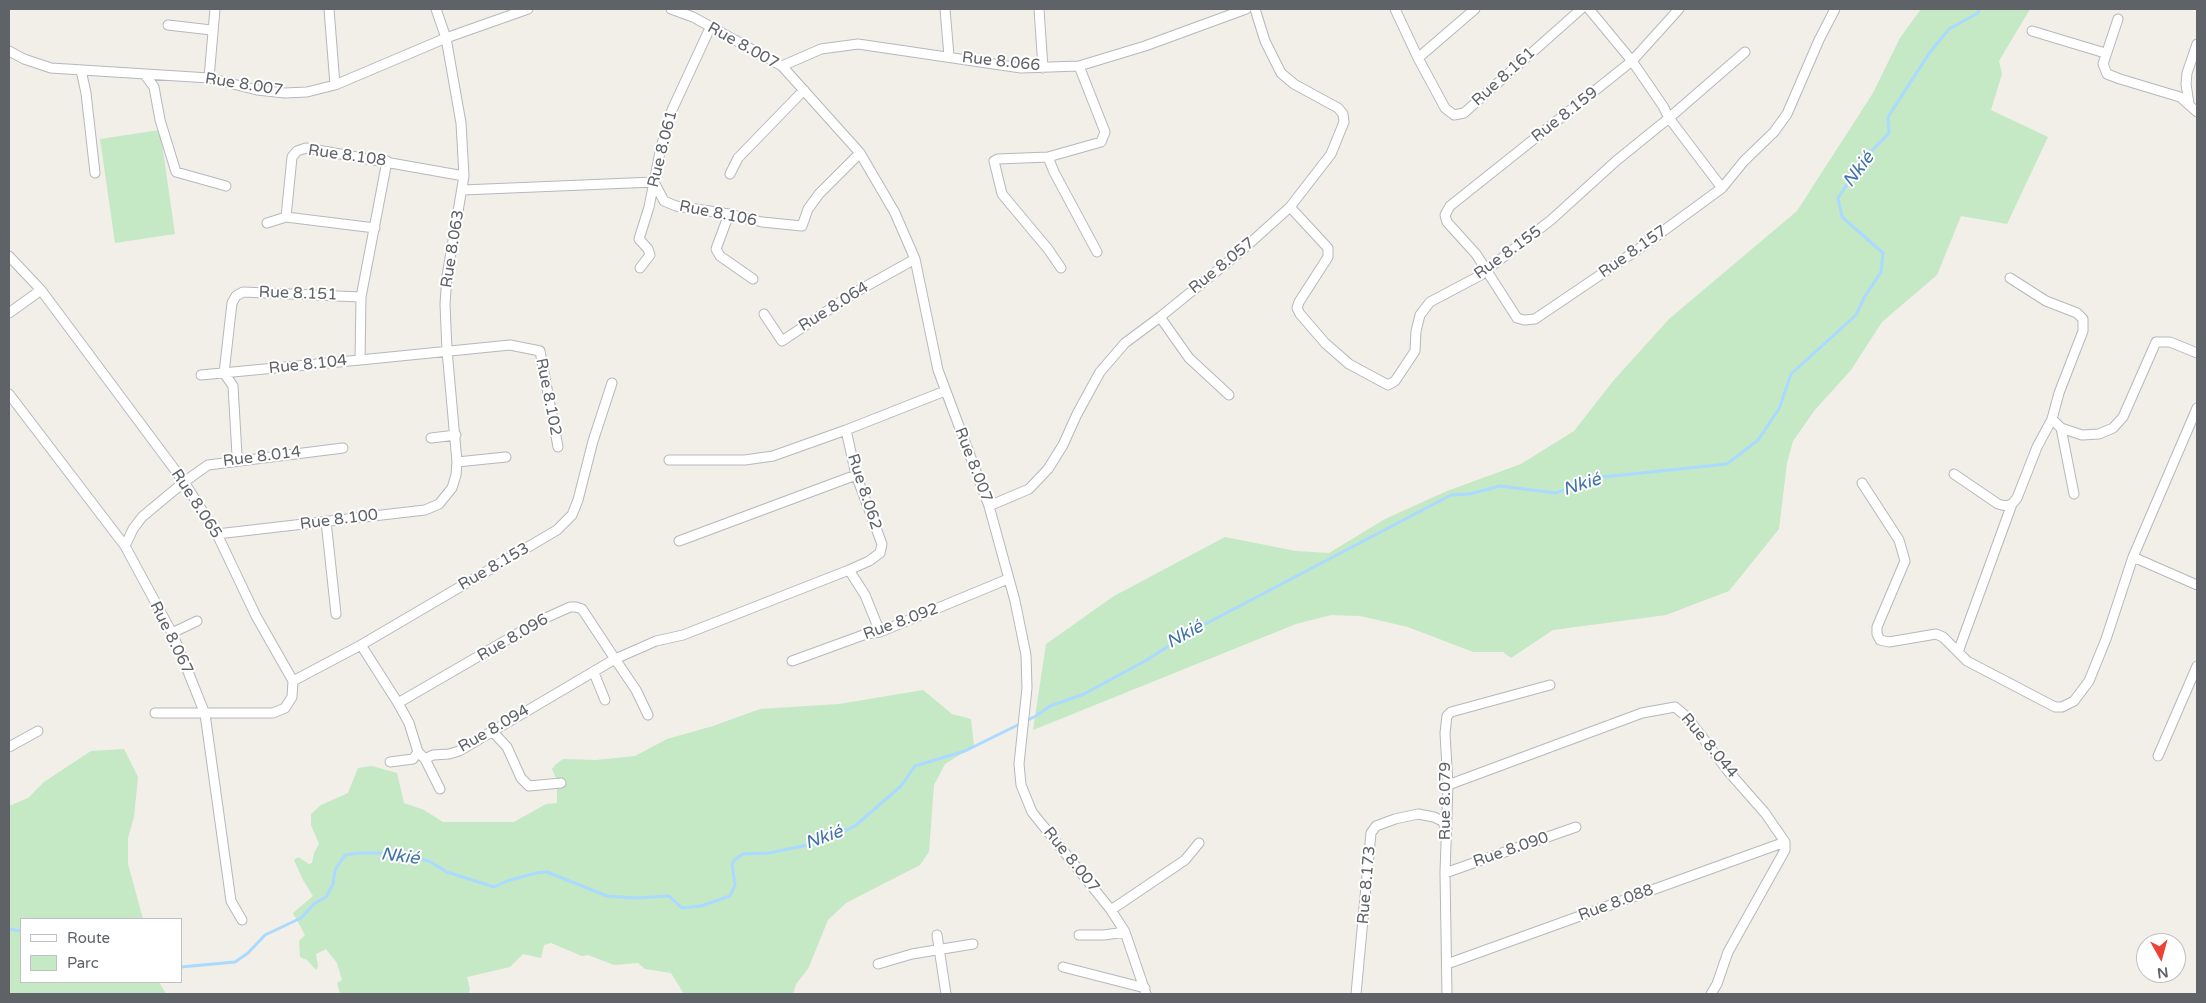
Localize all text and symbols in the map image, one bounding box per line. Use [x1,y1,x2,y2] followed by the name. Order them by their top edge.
[704,19,782,73] street label: Rue 8.007
[1468,44,1540,110] street label: Rue 8.161
[961,48,1041,76] street label: Rue 8.066
[204,69,284,101] street label: Rue 8.007
[1528,83,1602,147] street label: Rue 8.159
[644,108,682,190] street label: Rue 8.061
[307,141,387,171] street label: Rue 8.108
[1839,148,1879,192] water label: Nkié
[678,197,758,231] street label: Rue 8.106
[437,209,469,289] street label: Rue 8.063
[1471,222,1545,284] street label: Rue 8.155
[1595,222,1671,282] street label: Rue 8.157
[1185,234,1259,298] street label: Rue 8.057
[796,278,872,336] street label: Rue 8.064
[258,283,338,305] street label: Rue 8.151
[268,351,348,379] street label: Rue 8.104
[531,357,565,437] street label: Rue 8.102
[950,425,996,505] street label: Rue 8.007
[222,443,302,471] street label: Rue 8.014
[843,452,885,532] street label: Rue 8.062
[167,466,225,542] street label: Rue 8.065
[1560,469,1604,501] water label: Nkié
[299,506,379,534] street label: Rue 8.100
[455,539,533,595] street label: Rue 8.153
[145,598,197,678] street label: Rue 8.067
[861,600,941,644] street label: Rue 8.092
[474,610,552,666] street label: Rue 8.096
[1163,616,1207,654] water label: Nkié
[455,701,533,757] street label: Rue 8.094
[1676,710,1742,782] street label: Rue 8.044
[1436,762,1456,840] street label: Rue 8.079
[802,821,846,855] water label: Nkié
[1039,823,1103,897] street label: Rue 8.007
[1471,828,1551,872] street label: Rue 8.090
[379,844,421,870] water label: Nkié
[1354,845,1380,925] street label: Rue 8.173
[1576,881,1656,925] street label: Rue 8.088
[20,918,182,983] legend
[67,929,110,947] text: Route
[2136,933,2186,983] north arrow
[67,954,99,972] text: Parc
[2156,963,2169,982] text: N

